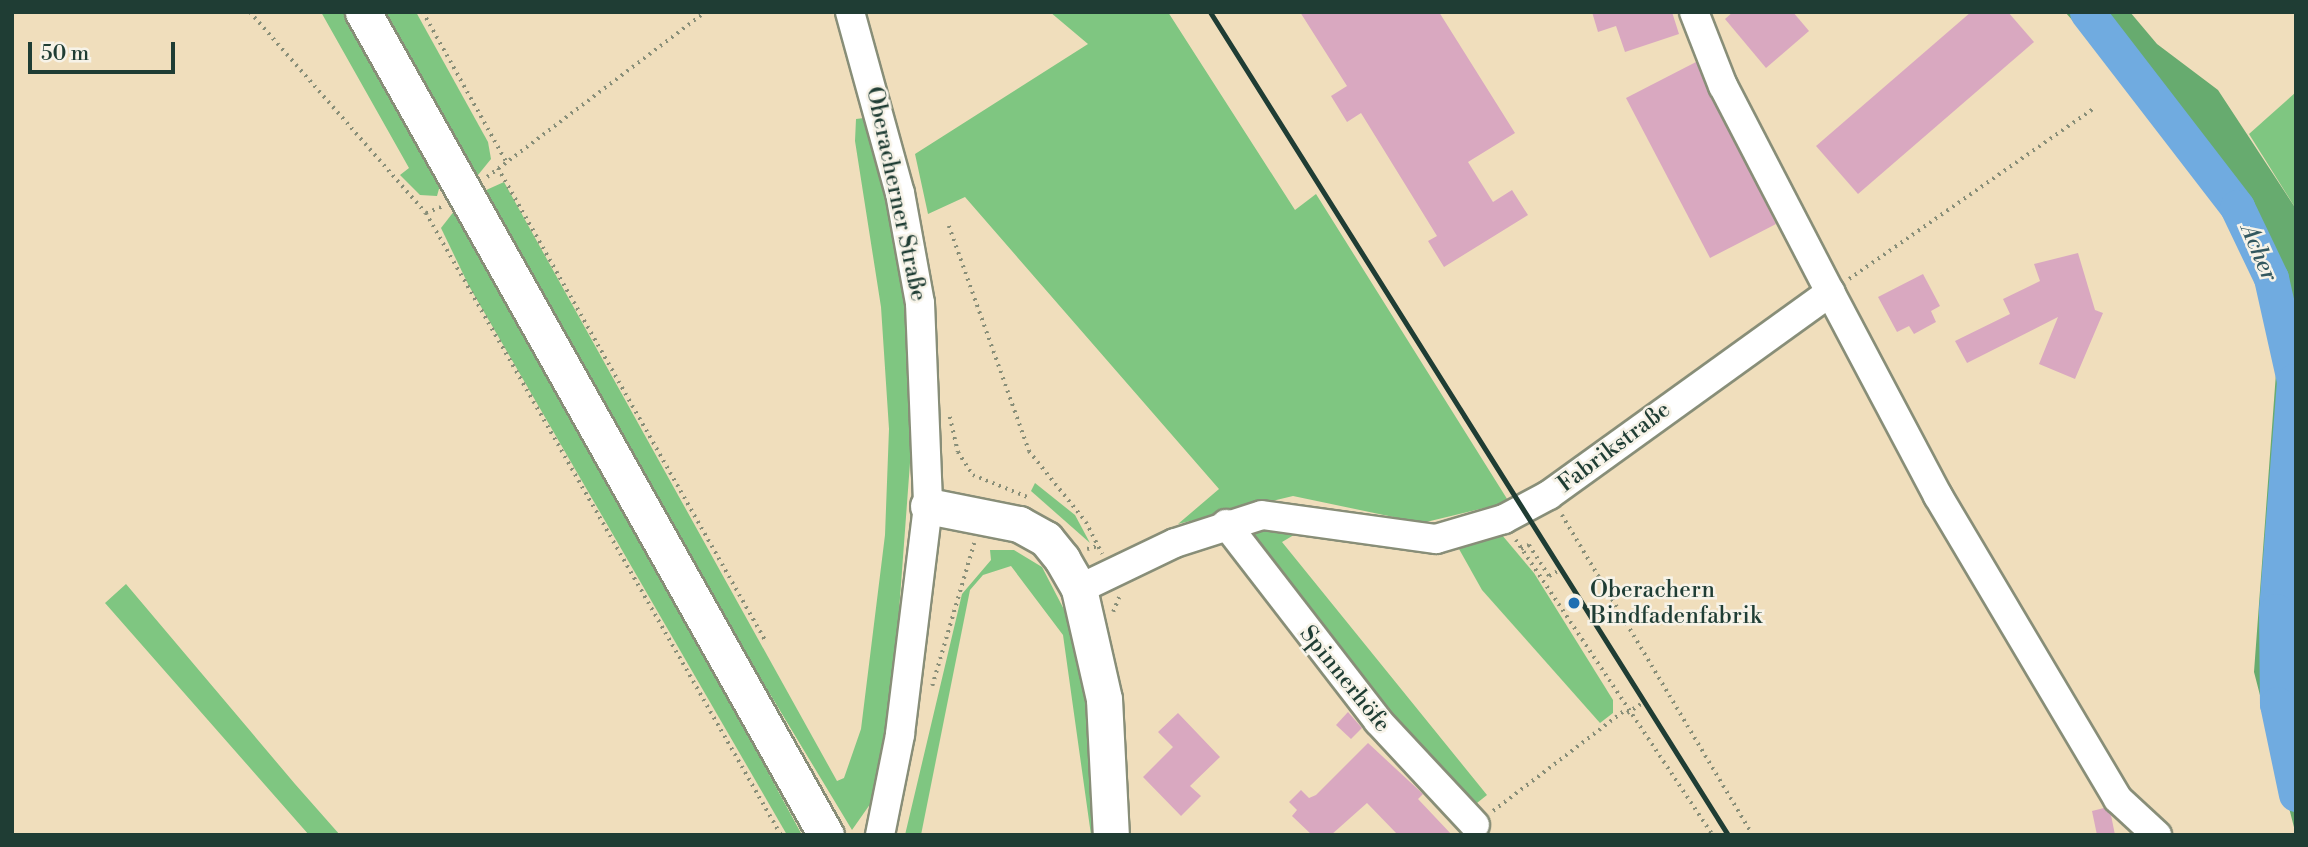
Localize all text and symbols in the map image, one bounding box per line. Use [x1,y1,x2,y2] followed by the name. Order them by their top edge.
[32,28,178,72] scale bar
[41,41,89,67] text: 50 m
[860,84,932,304] street label: Oberacherner Straße
[2233,220,2283,286] water label: Acher
[1552,396,1676,498] street label: Fabrikstraße
[1590,576,1762,630] place label: Oberachern Bindfadenfabrik
[1564,593,1584,613] marker: Oberachern Bindfadenfabrik
[1294,620,1396,738] street label: Spinnerhöfe

